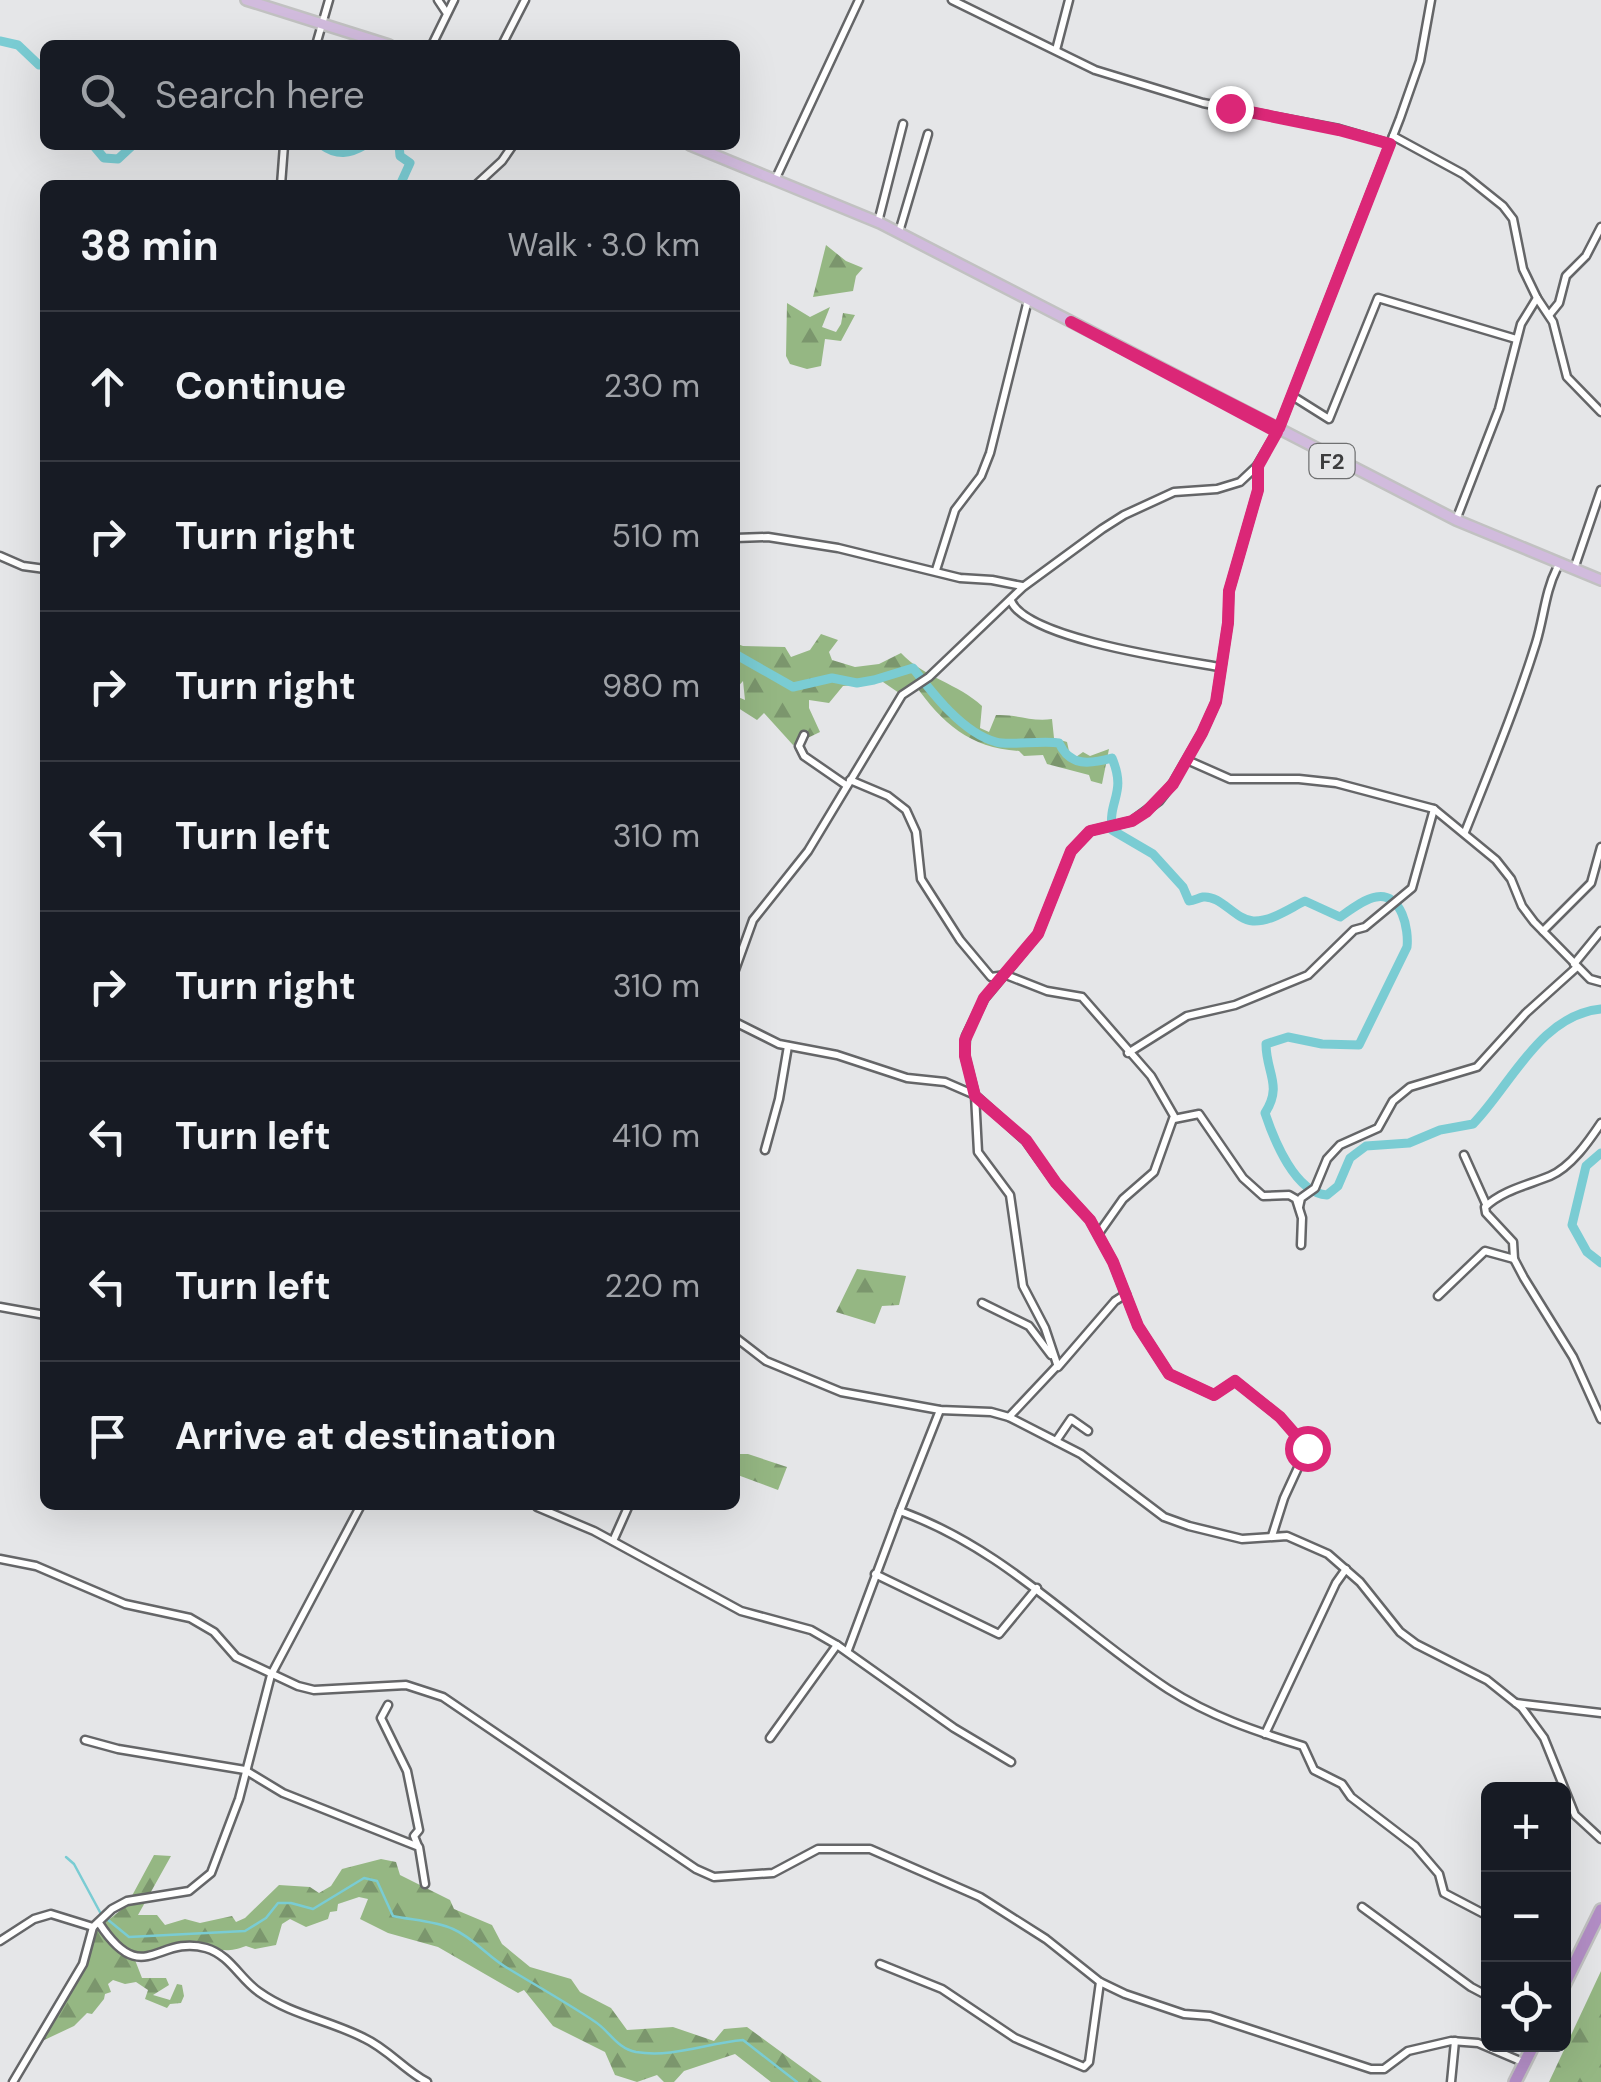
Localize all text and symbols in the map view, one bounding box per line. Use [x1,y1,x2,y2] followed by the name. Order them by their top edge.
[40,40,740,150] search box
[75,68,130,123] icon: search
[155,70,365,120] text: Search here
[1208,86,1254,132] route end
[80,218,219,273] text: 38 min
[508,224,700,266] text: Walk · 3.0 km
[80,359,135,414] icon: ahead
[175,361,346,411] text: Continue
[604,365,700,407] text: 230 m
[1310,444,1354,478] road number: F2
[80,509,135,564] icon: right
[175,511,356,561] text: Turn right
[612,515,700,557] text: 510 m
[80,659,135,714] icon: right
[175,661,356,711] text: Turn right
[602,665,700,707] text: 980 m
[80,809,135,864] icon: left
[175,811,331,861] text: Turn left
[613,815,700,857] text: 310 m
[80,959,135,1014] icon: right
[175,961,356,1011] text: Turn right
[613,965,700,1007] text: 310 m
[80,1109,135,1164] icon: left
[175,1111,331,1161] text: Turn left
[612,1115,700,1157] text: 410 m
[80,1259,135,1314] icon: left
[175,1261,331,1311] text: Turn left
[605,1265,700,1307] text: 220 m
[80,1409,135,1464] icon: arrive
[175,1411,557,1461] text: Arrive at destination
[1285,1426,1331,1472] route start
[1481,1782,1571,2052] map controls
[1481,1782,1571,1872] button: +
[1481,1872,1571,1962] button: −
[1481,1962,1571,2052] button: locate

